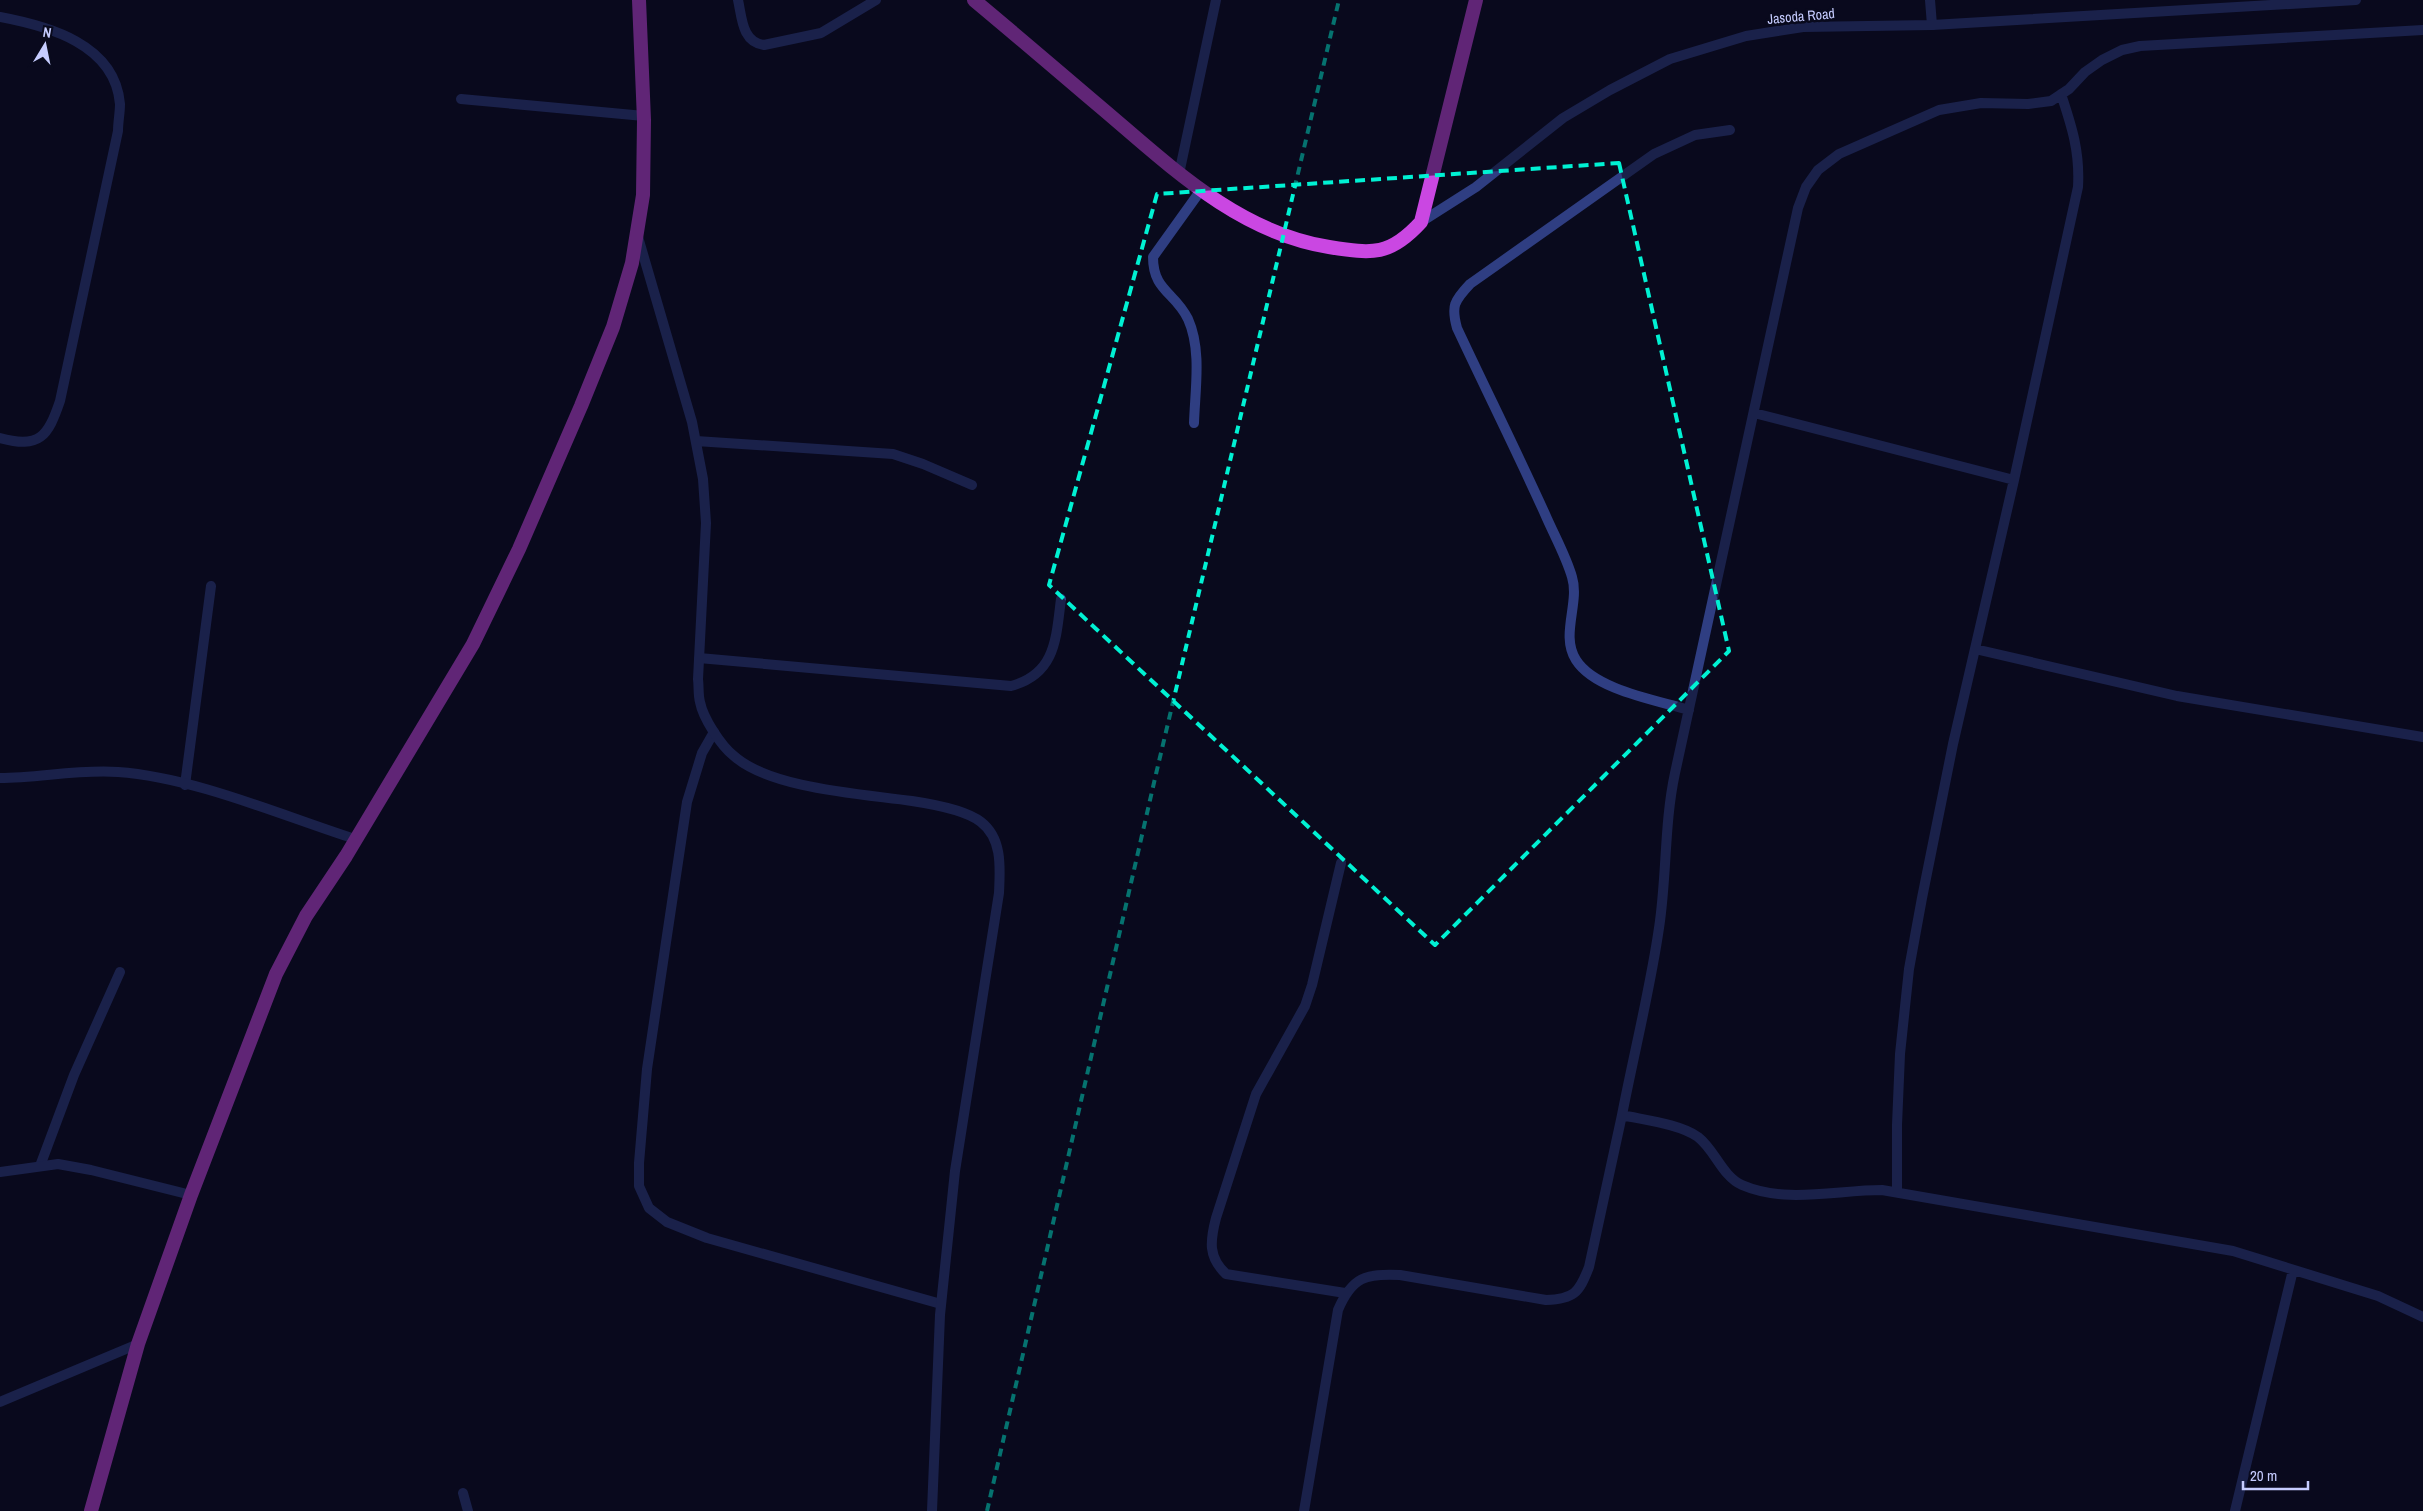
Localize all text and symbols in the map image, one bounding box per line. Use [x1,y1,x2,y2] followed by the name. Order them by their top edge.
[1767,4,1835,28] street label: Jasoda Road
[20,20,70,70] north arrow
[42,23,53,42] text: N
[2243,1458,2308,1490] scale bar
[2250,1465,2277,1486] text: 20 m

